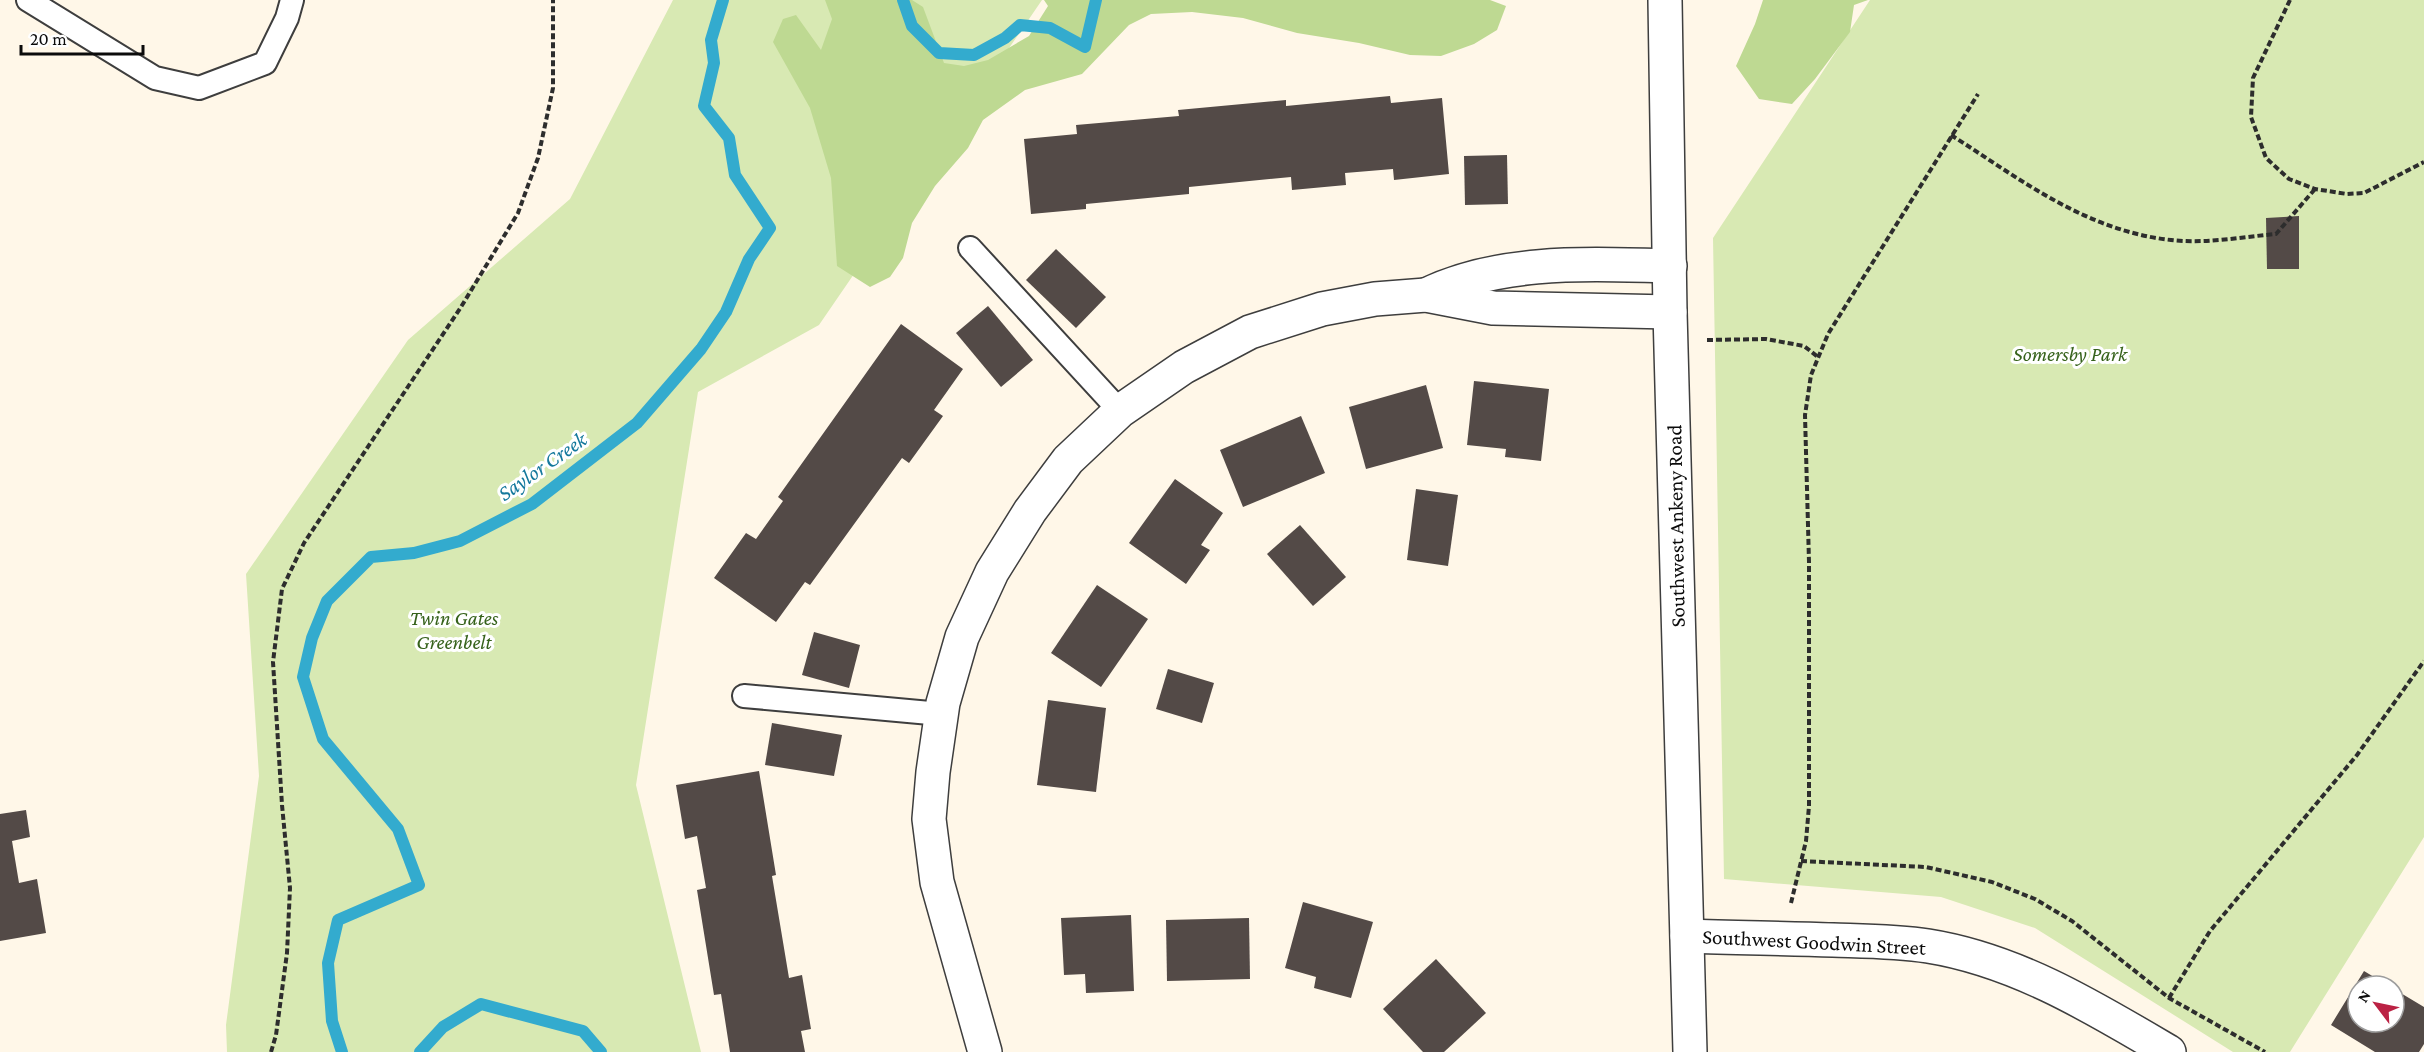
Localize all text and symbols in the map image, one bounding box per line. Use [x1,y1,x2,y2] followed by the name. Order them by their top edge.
[21,18,142,56] scale bar
[30,29,67,49] text: 20 m
[2013,342,2128,366] park label: Somersby Park
[1662,424,1690,628] street label: Southwest Ankeny Road
[493,425,592,506] water label: Saylor Creek
[410,606,499,654] park label: Twin Gates Greenbelt
[1702,924,1927,960] street label: Southwest Goodwin Street
[2346,974,2406,1034] north arrow
[2354,987,2374,1005] text: N

